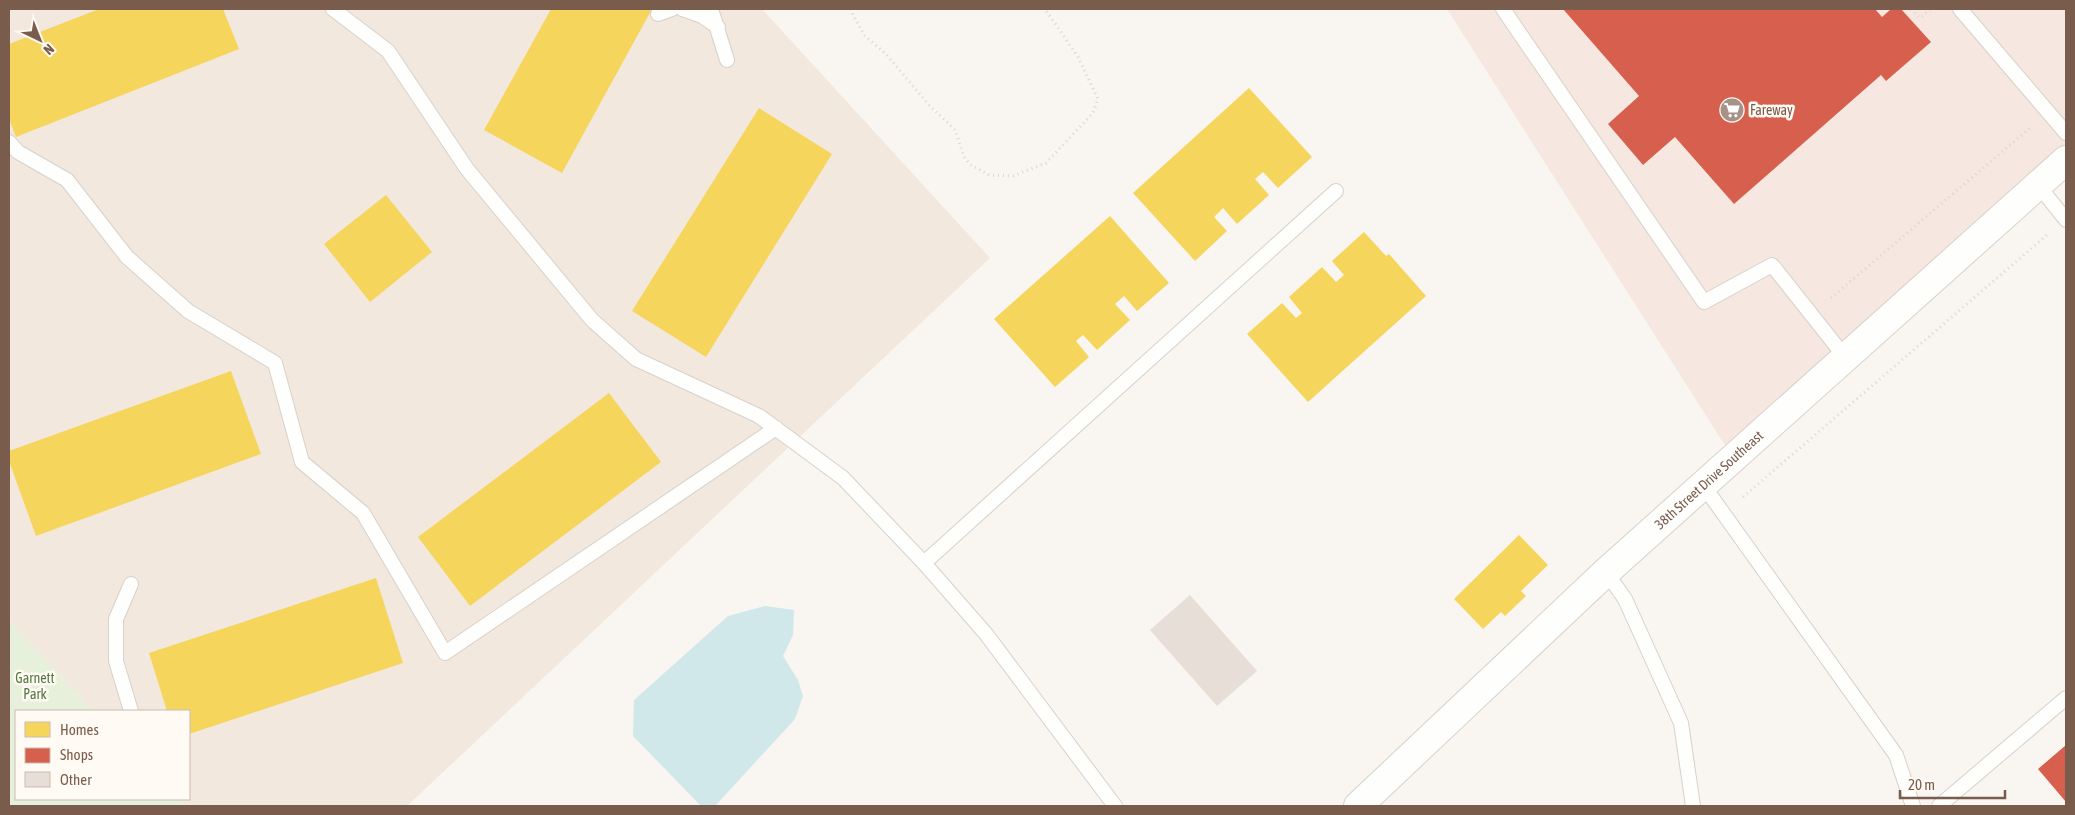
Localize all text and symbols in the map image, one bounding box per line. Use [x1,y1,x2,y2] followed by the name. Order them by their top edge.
[15,15,65,65] north arrow
[40,41,57,58] text: N
[1719,97,1745,123] supermarket icon: Fareway
[1750,102,1793,118] place label: Fareway
[1651,427,1766,532] street label: 38th Street Drive Southeast
[15,670,55,702] park label: Garnett Park
[15,710,190,800] legend
[60,721,99,738] text: Homes
[60,746,93,763] text: Shops
[1900,768,2005,800] scale bar
[60,771,92,788] text: Other
[1908,776,1935,793] text: 20 m

